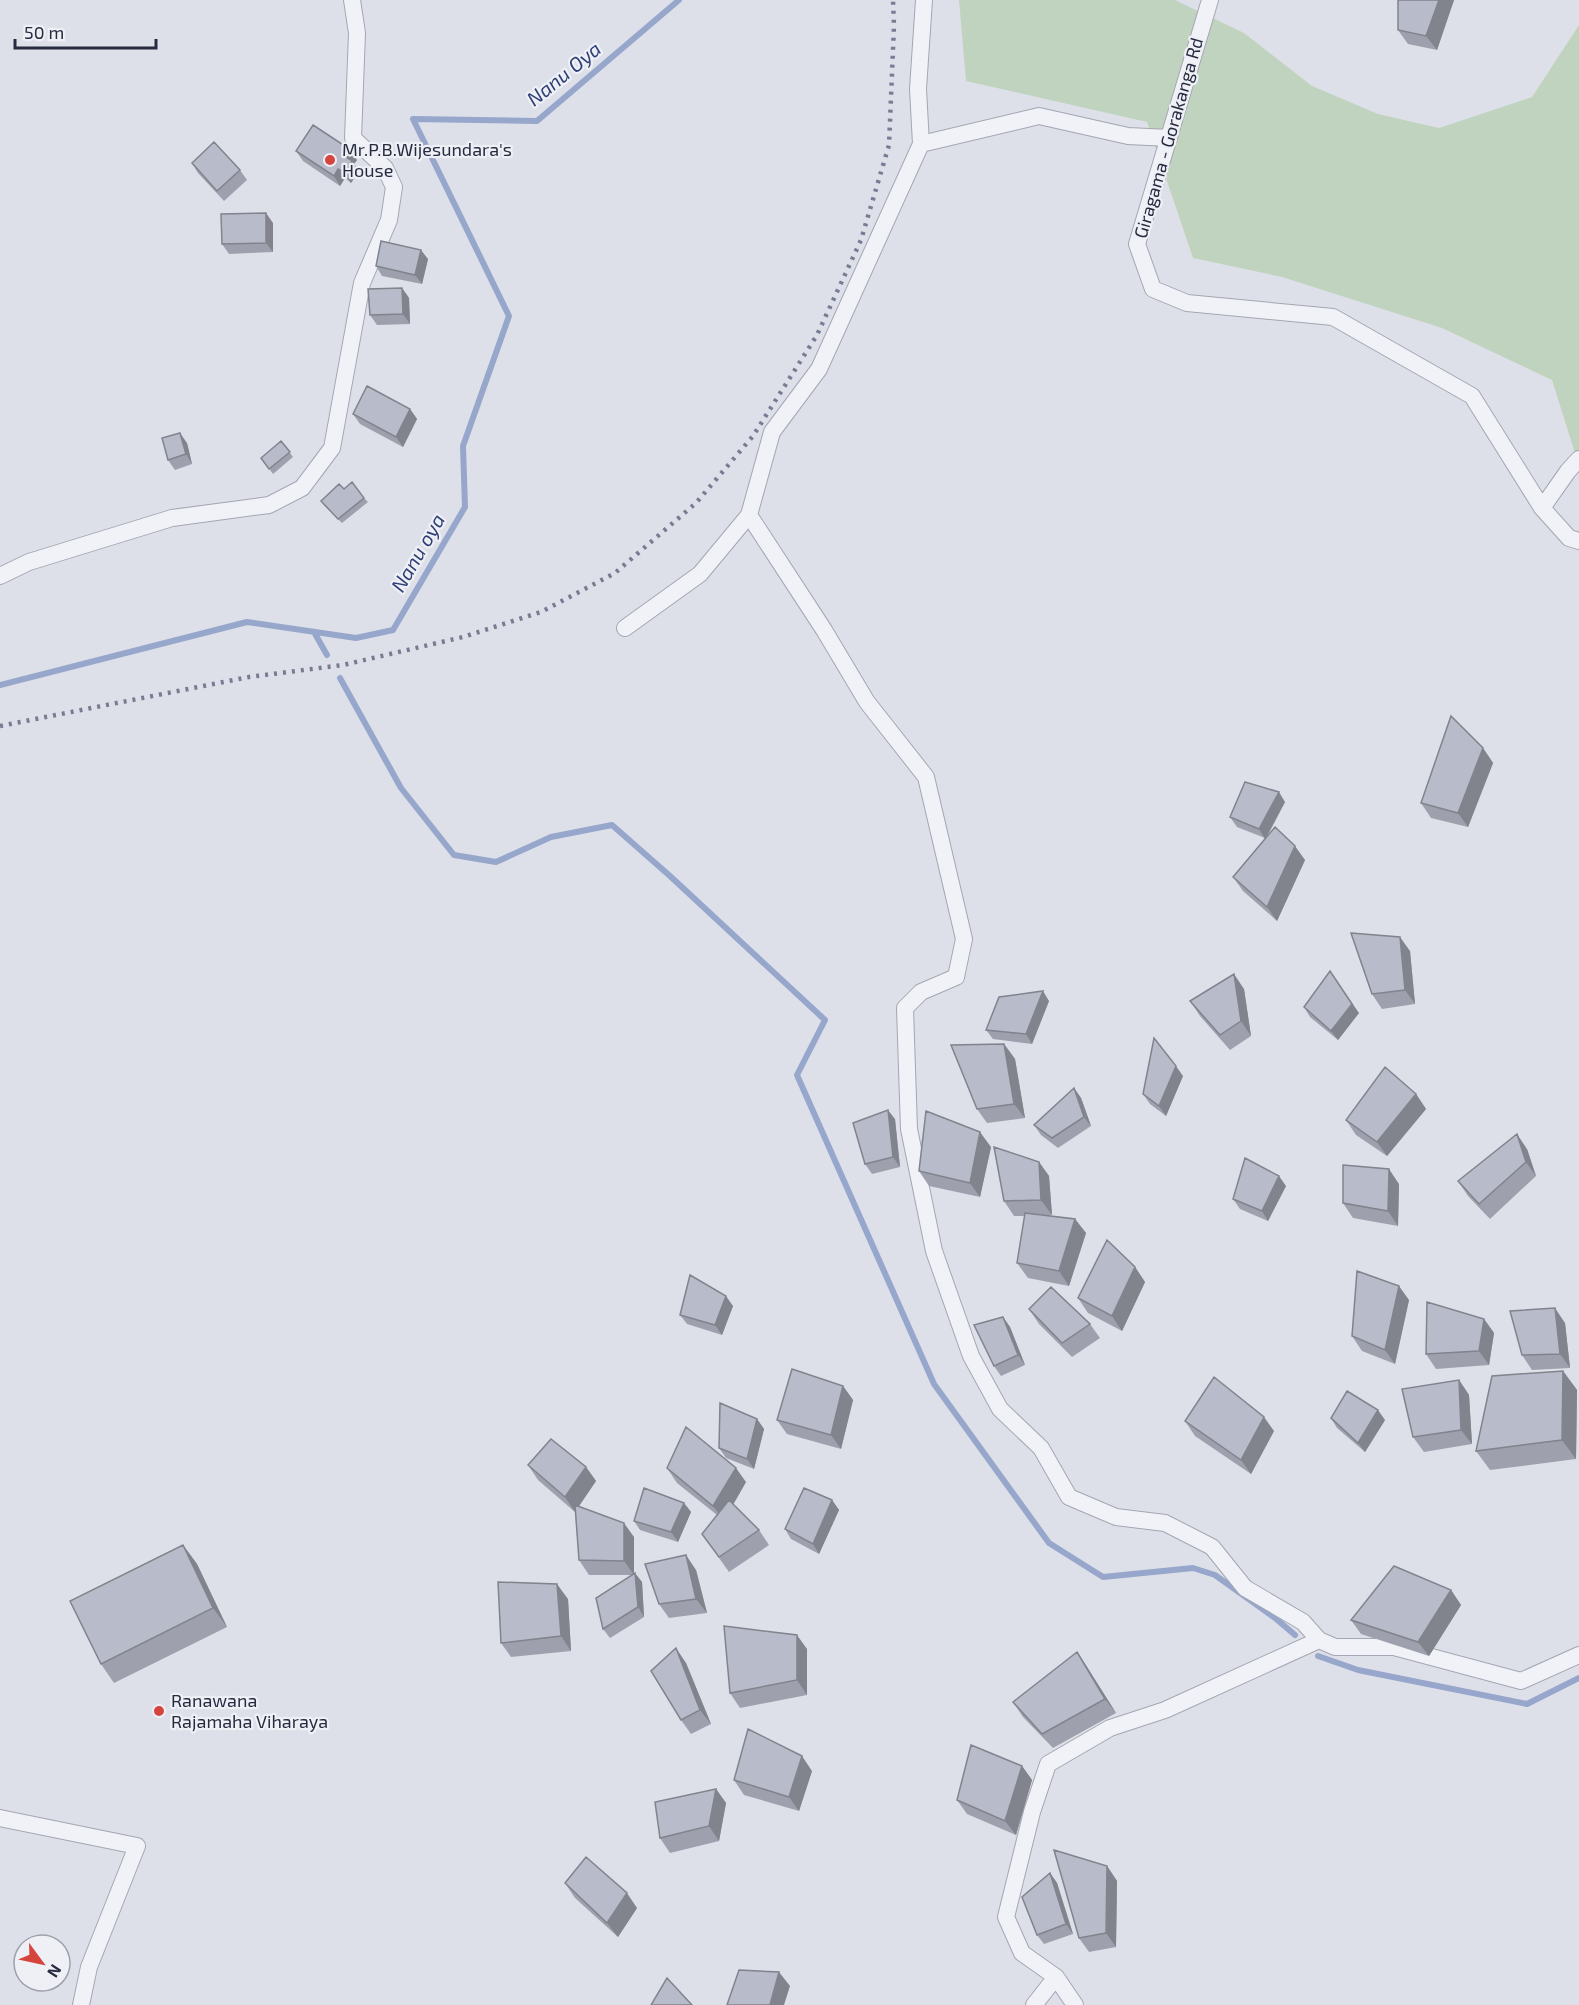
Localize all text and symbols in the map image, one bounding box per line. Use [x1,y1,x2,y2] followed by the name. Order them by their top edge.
[15,12,156,50] scale bar
[24,21,64,43] text: 50 m
[1129,35,1207,241] street label: Giragama - Gorakanga Rd
[521,36,606,111] water label: Nanu Oya
[342,138,512,181] place label: Mr.P.B.Wijesundara's House
[323,153,337,167] marker: Mr.P.B.Wijesundara's House
[385,509,450,596] water label: Nanu oya
[171,1689,328,1732] place label: Ranawana Rajamaha Viharaya
[152,1704,166,1718] marker: Ranawana Rajamaha Viharaya
[12,1933,72,1993] north arrow
[44,1961,66,1981] text: N

